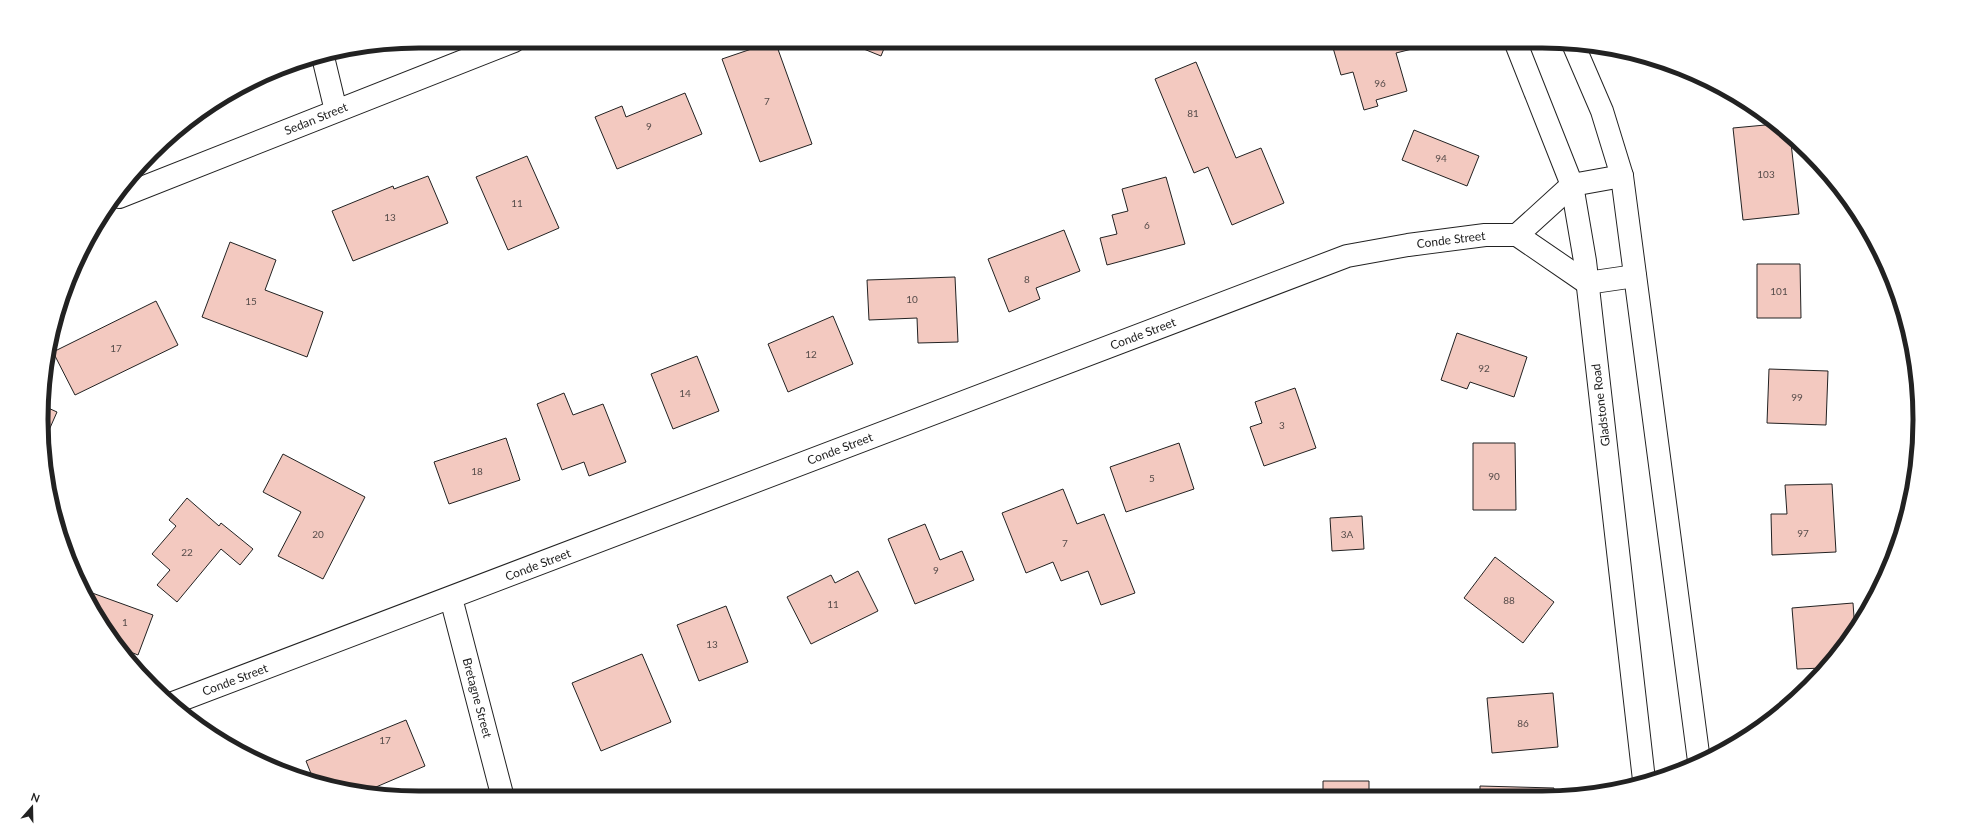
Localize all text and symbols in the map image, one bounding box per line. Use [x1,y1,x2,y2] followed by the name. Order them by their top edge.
[1374,77,1386,89] house number: 96
[764,95,770,107] house number: 7
[282,99,350,138] street label: Sedan Street
[1187,107,1199,119] house number: 81
[646,120,652,132] house number: 9
[1435,152,1447,164] house number: 94
[1757,168,1775,180] house number: 103
[511,197,523,209] house number: 11
[384,211,396,223] house number: 13
[1144,219,1150,231] house number: 6
[1416,228,1487,251] street label: Conde Street
[1024,273,1030,285] house number: 8
[1770,285,1788,297] house number: 101
[906,293,918,305] house number: 10
[245,295,257,307] house number: 15
[1108,314,1178,353] street label: Conde Street
[110,342,122,354] house number: 17
[805,348,817,360] house number: 12
[1478,362,1490,374] house number: 92
[1588,363,1613,447] street label: Gladstone Road
[679,387,691,399] house number: 14
[1791,391,1803,403] house number: 99
[1279,419,1285,431] house number: 3
[805,429,875,468] street label: Conde Street
[471,465,483,477] house number: 18
[1488,470,1500,482] house number: 90
[1149,472,1155,484] house number: 5
[1797,527,1809,539] house number: 97
[312,528,324,540] house number: 20
[1341,528,1354,540] house number: 3A
[1062,537,1068,549] house number: 7
[503,545,573,584] street label: Conde Street
[181,546,193,558] house number: 22
[933,564,939,576] house number: 9
[1503,594,1515,606] house number: 88
[827,598,839,610] house number: 11
[122,616,128,628] house number: 1
[706,638,718,650] house number: 13
[460,656,496,740] street label: Bretagne Street
[200,660,270,699] street label: Conde Street
[1517,717,1529,729] house number: 86
[379,734,391,746] house number: 17
[12,787,52,827] north arrow
[29,790,42,805] text: N

